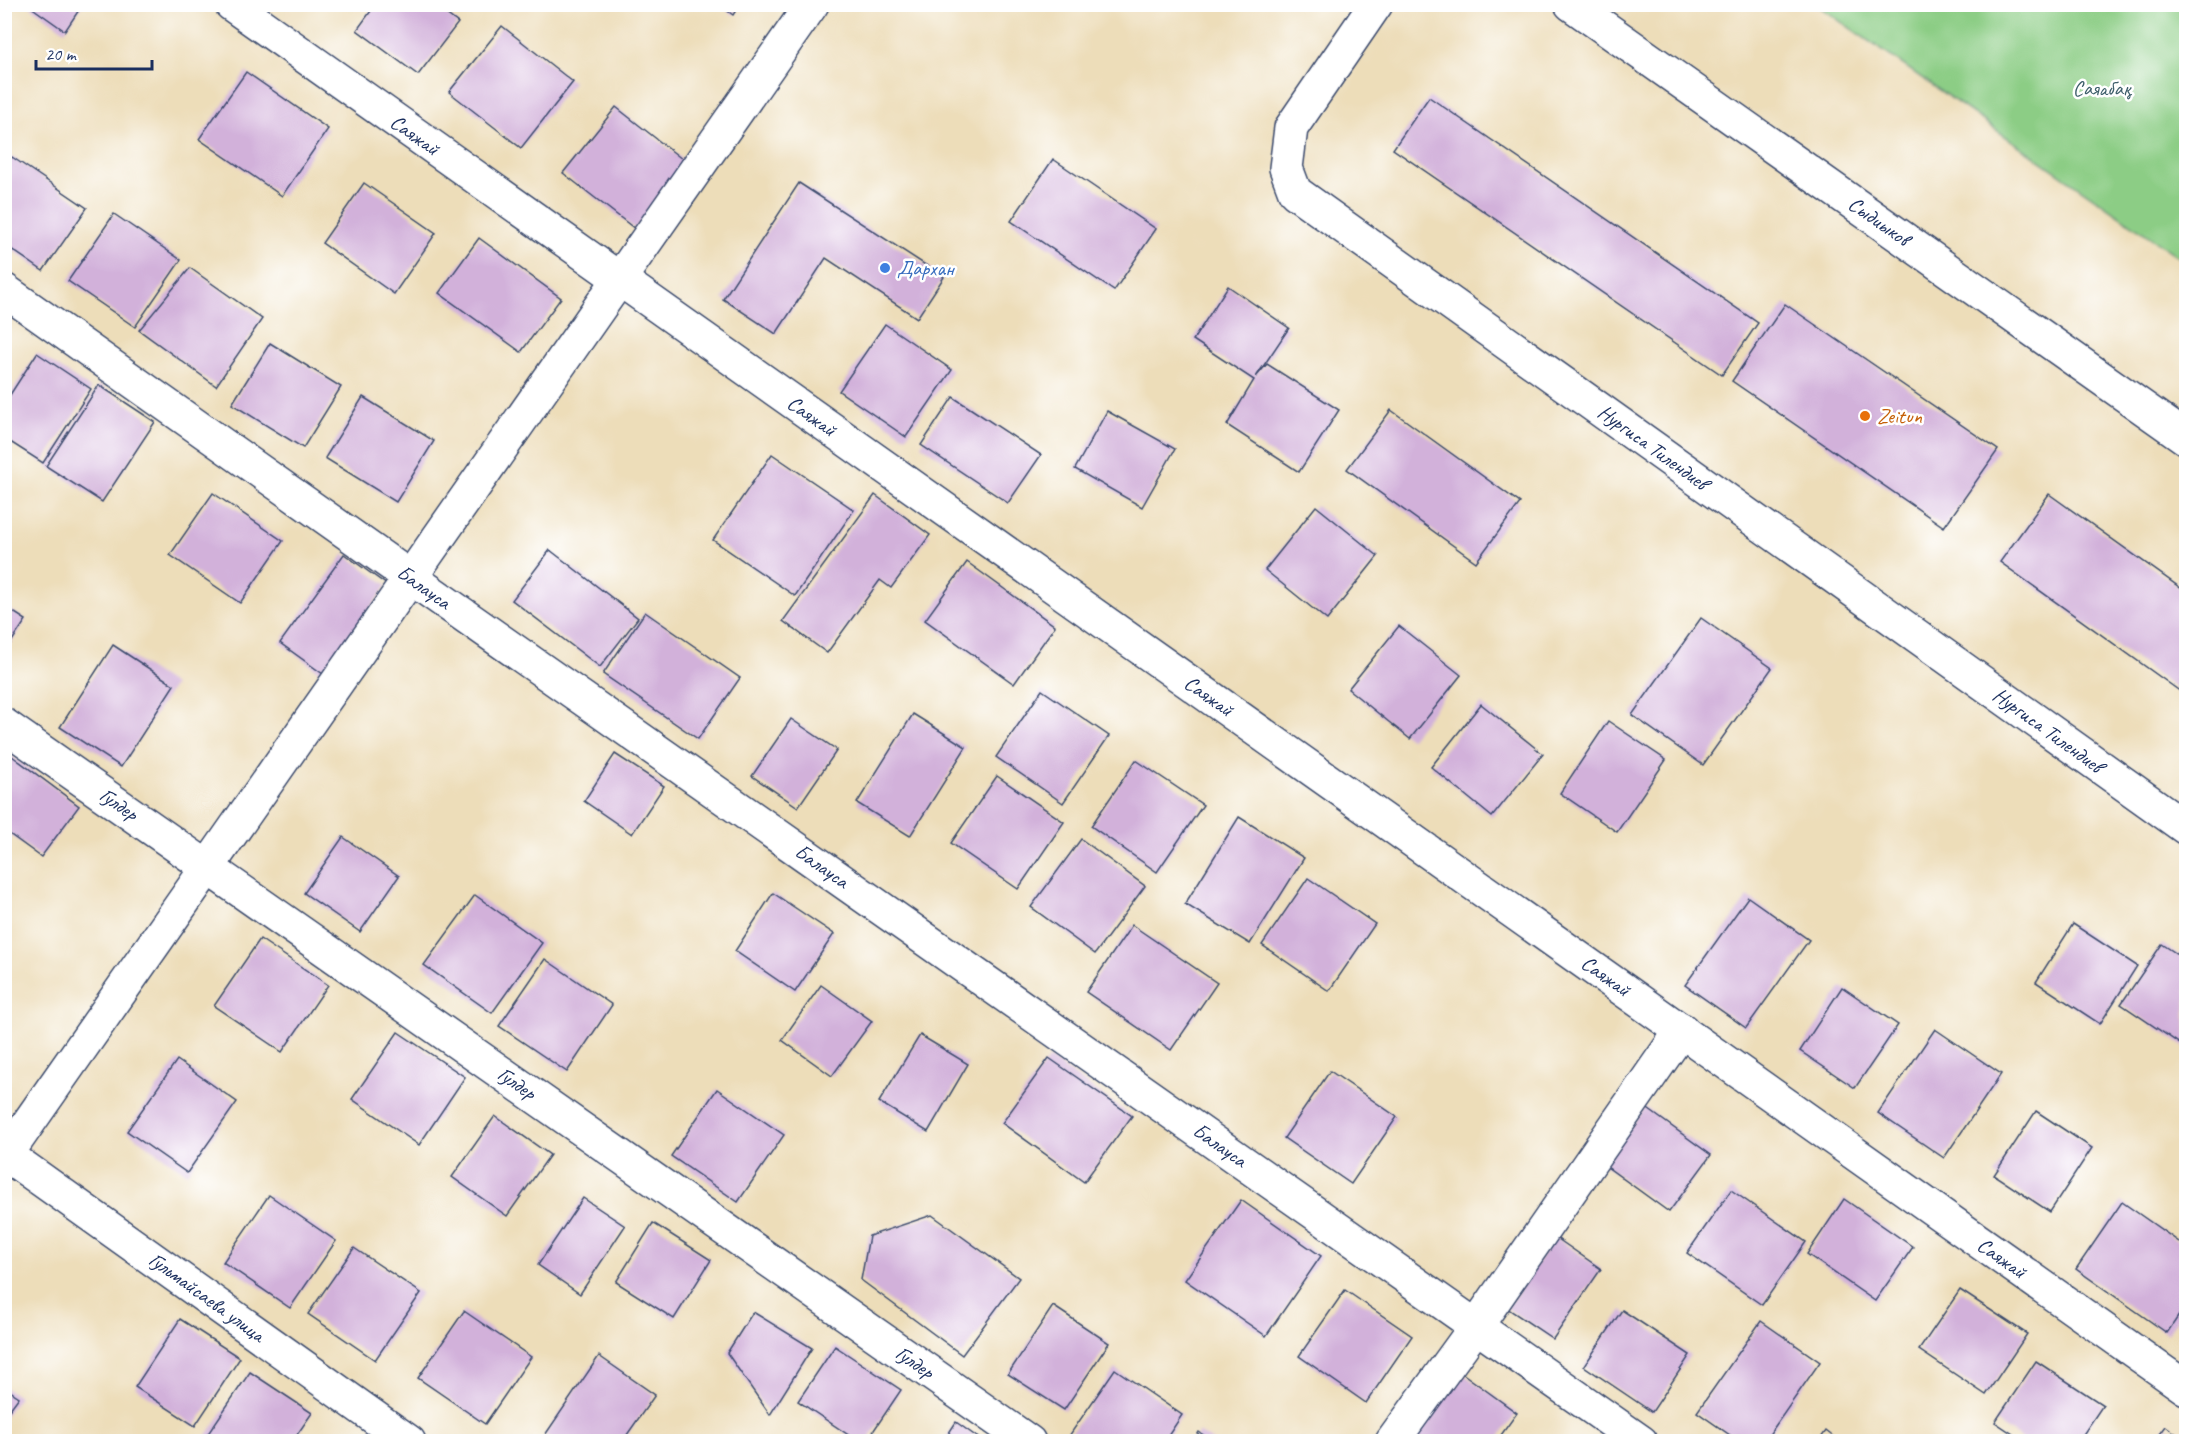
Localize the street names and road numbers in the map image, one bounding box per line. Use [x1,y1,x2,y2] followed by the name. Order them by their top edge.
[385,109,446,162] street label: Саяжай
[1843,191,1918,254] street label: Сыдиыков
[782,390,843,443] street label: Саяжай
[1593,398,1717,498] street label: Нургиса Тилендиев
[392,559,458,616] street label: Балауса
[1179,670,1240,723] street label: Саяжай
[1988,681,2112,781] street label: Нургиса Тилендиев
[95,782,145,828] street label: Гулдер
[790,838,856,895] street label: Балауса
[1576,950,1637,1003] street label: Саяжай
[493,1061,543,1107] street label: Гулдер
[1188,1117,1254,1174] street label: Балауса
[1972,1232,2033,1285] street label: Саяжай
[144,1246,272,1349] street label: Гульмайсаева улица
[891,1340,941,1386] street label: Гулдер

